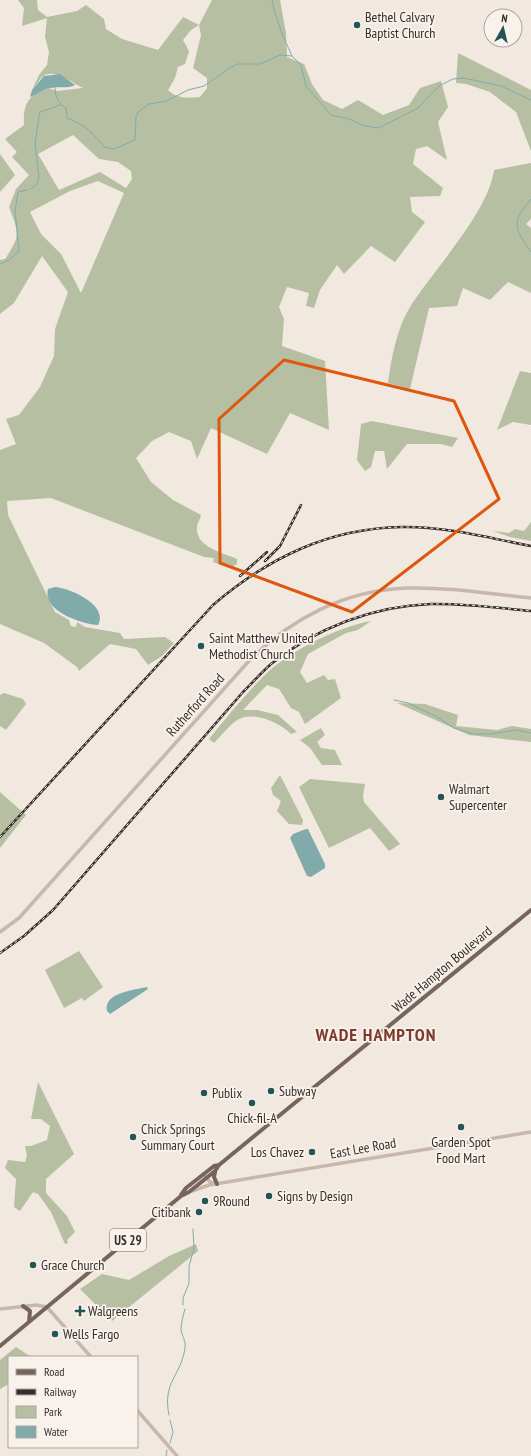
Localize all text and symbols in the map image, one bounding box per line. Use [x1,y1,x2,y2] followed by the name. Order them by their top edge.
[365,8,435,42] place label: Bethel Calvary Baptist Church
[483,8,523,48] north arrow
[500,11,508,25] text: N
[352,20,362,30] marker: Bethel Calvary Baptist Church
[209,629,314,663] place label: Saint Matthew United Methodist Church
[196,641,206,651] marker: Saint Matthew United Methodist Church
[162,670,228,740] street label: Rutherford Road
[449,780,507,814] place label: Walmart Supercenter
[436,792,446,802] marker: Walmart Supercenter
[388,922,496,1016] street label: Wade Hampton Boulevard
[314,1023,437,1046] district label: WADE HAMPTON
[279,1082,317,1100] place label: Subway
[212,1084,242,1102] place label: Publix
[266,1086,276,1096] marker: Subway
[199,1088,209,1098] marker: Publix
[247,1098,257,1108] marker: Chick-fil-A
[227,1109,277,1127] place label: Chick-fil-A
[141,1120,215,1154] place label: Chick Springs Summary Court
[456,1122,466,1132] marker: Garden Spot Food Mart
[128,1132,138,1142] marker: Chick Springs Summary Court
[329,1133,397,1163] street label: East Lee Road
[431,1133,491,1167] place label: Garden Spot Food Mart
[251,1143,304,1161] place label: Los Chavez
[307,1147,317,1157] marker: Los Chavez
[277,1187,353,1205] place label: Signs by Design
[264,1191,274,1201] marker: Signs by Design
[213,1192,250,1210] place label: 9Round
[200,1196,210,1206] marker: 9Round
[151,1203,192,1221] place label: Citibank
[194,1207,204,1217] marker: Citibank
[110,1229,146,1251] road number: US 29
[41,1256,104,1274] place label: Grace Church
[28,1260,38,1270] marker: Grace Church
[88,1302,138,1320] place label: Walgreens
[75,1306,85,1316] marker: Walgreens
[63,1325,119,1343] place label: Wells Fargo
[50,1329,60,1339] marker: Wells Fargo
[8,1356,138,1448] legend
[44,1364,64,1379] text: Road
[44,1384,77,1399] text: Railway
[44,1404,62,1419] text: Park
[44,1424,69,1439] text: Water

